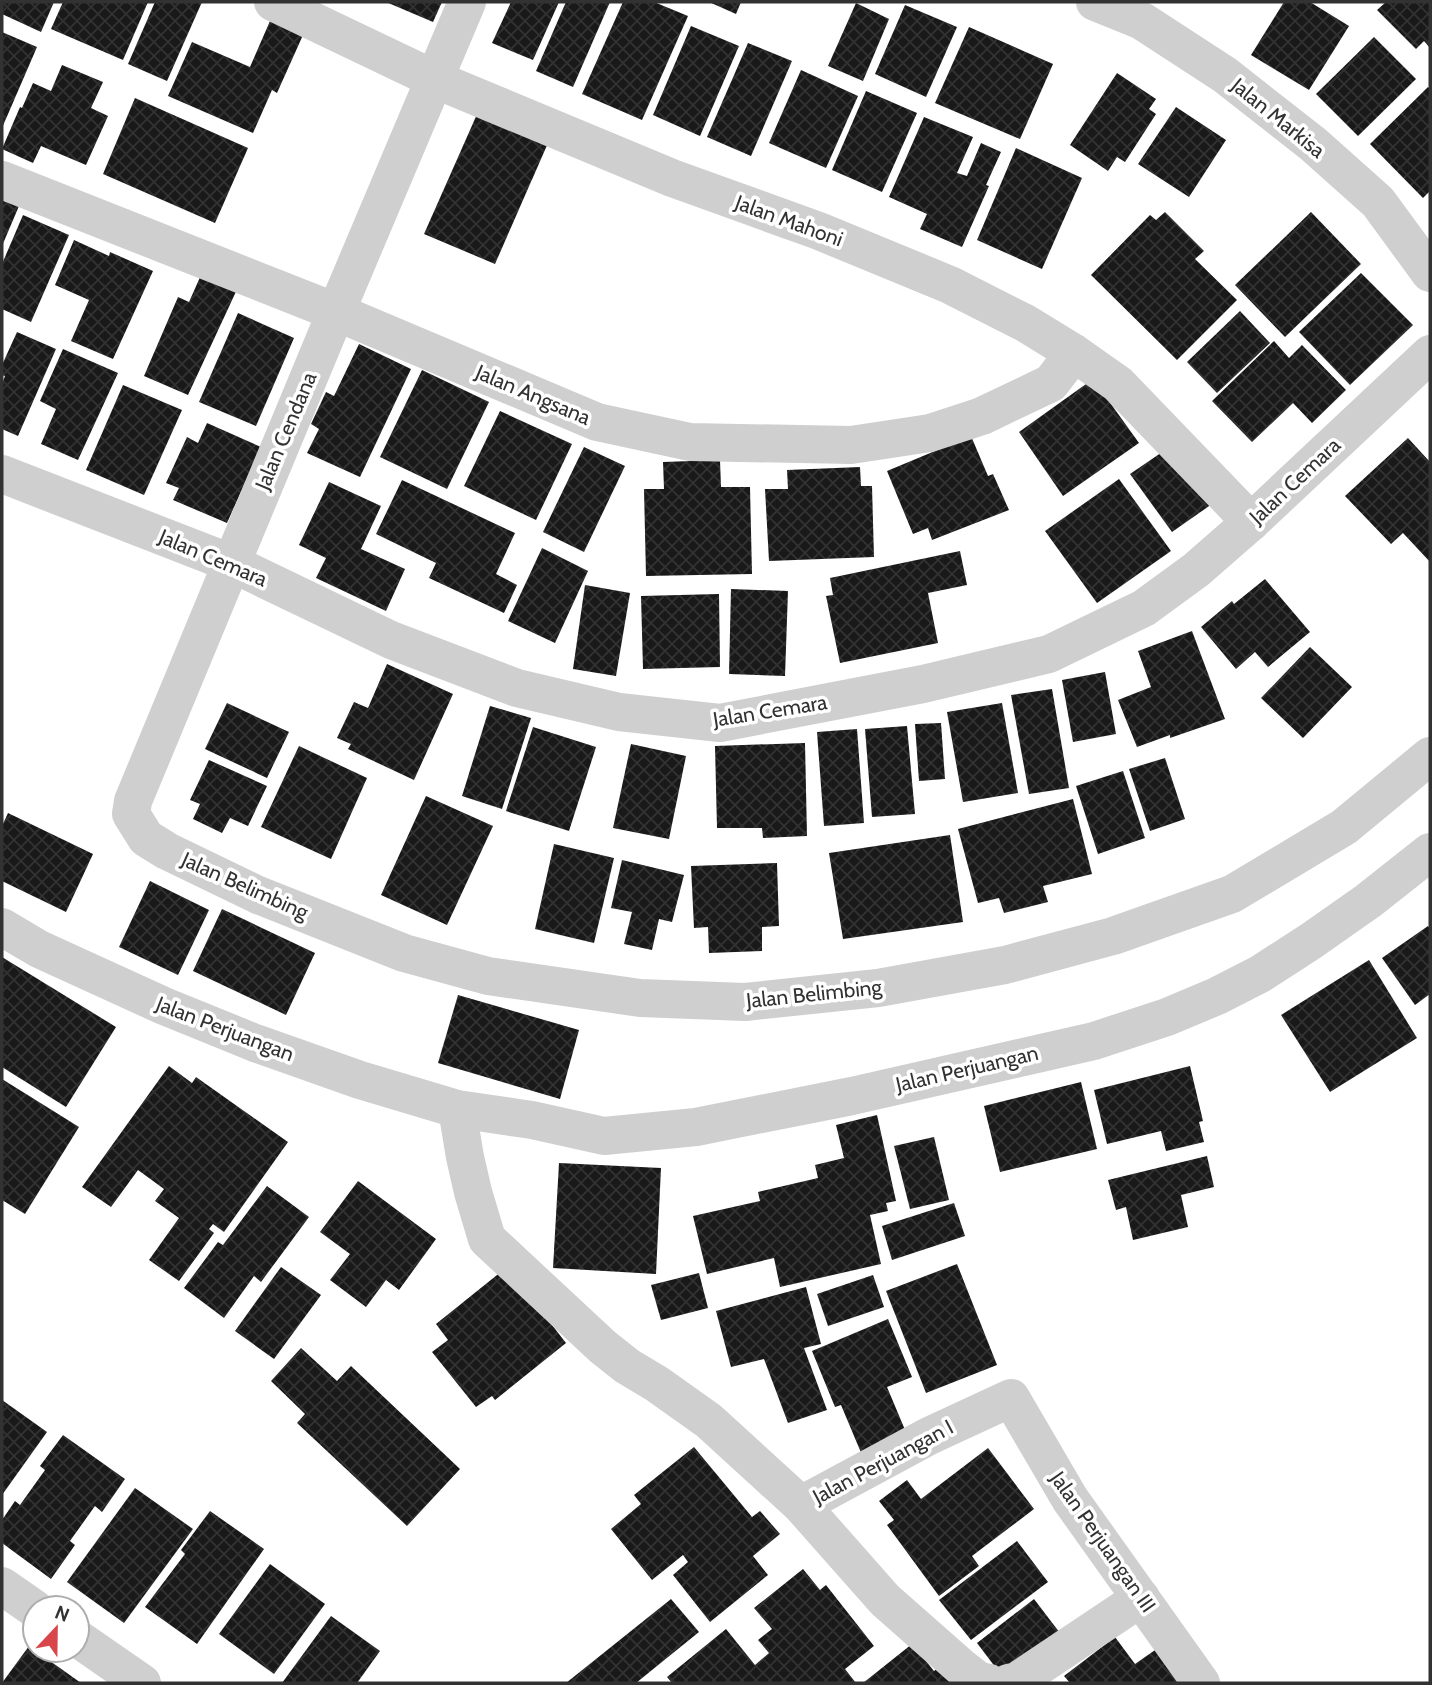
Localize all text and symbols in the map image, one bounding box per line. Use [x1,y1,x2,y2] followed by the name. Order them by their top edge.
[1226,72,1330,163] street label: Jalan Markisa
[731,189,846,252] street label: Jalan Mahoni
[471,359,594,430] street label: Jalan Angsana
[249,368,322,494] street label: Jalan Cendana
[1243,432,1345,530] street label: Jalan Cemara
[154,523,271,592] street label: Jalan Cemara
[710,689,829,732] street label: Jalan Cemara
[177,846,313,925] street label: Jalan Belimbing
[744,974,883,1013] street label: Jalan Belimbing
[152,990,298,1067] street label: Jalan Perjuangan
[892,1040,1041,1098] street label: Jalan Perjuangan
[807,1414,958,1510] street label: Jalan Perjuangan I
[1044,1466,1161,1618] street label: Jalan Perjuangan III
[21,1594,91,1664] north arrow
[52,1601,73,1627] text: N

